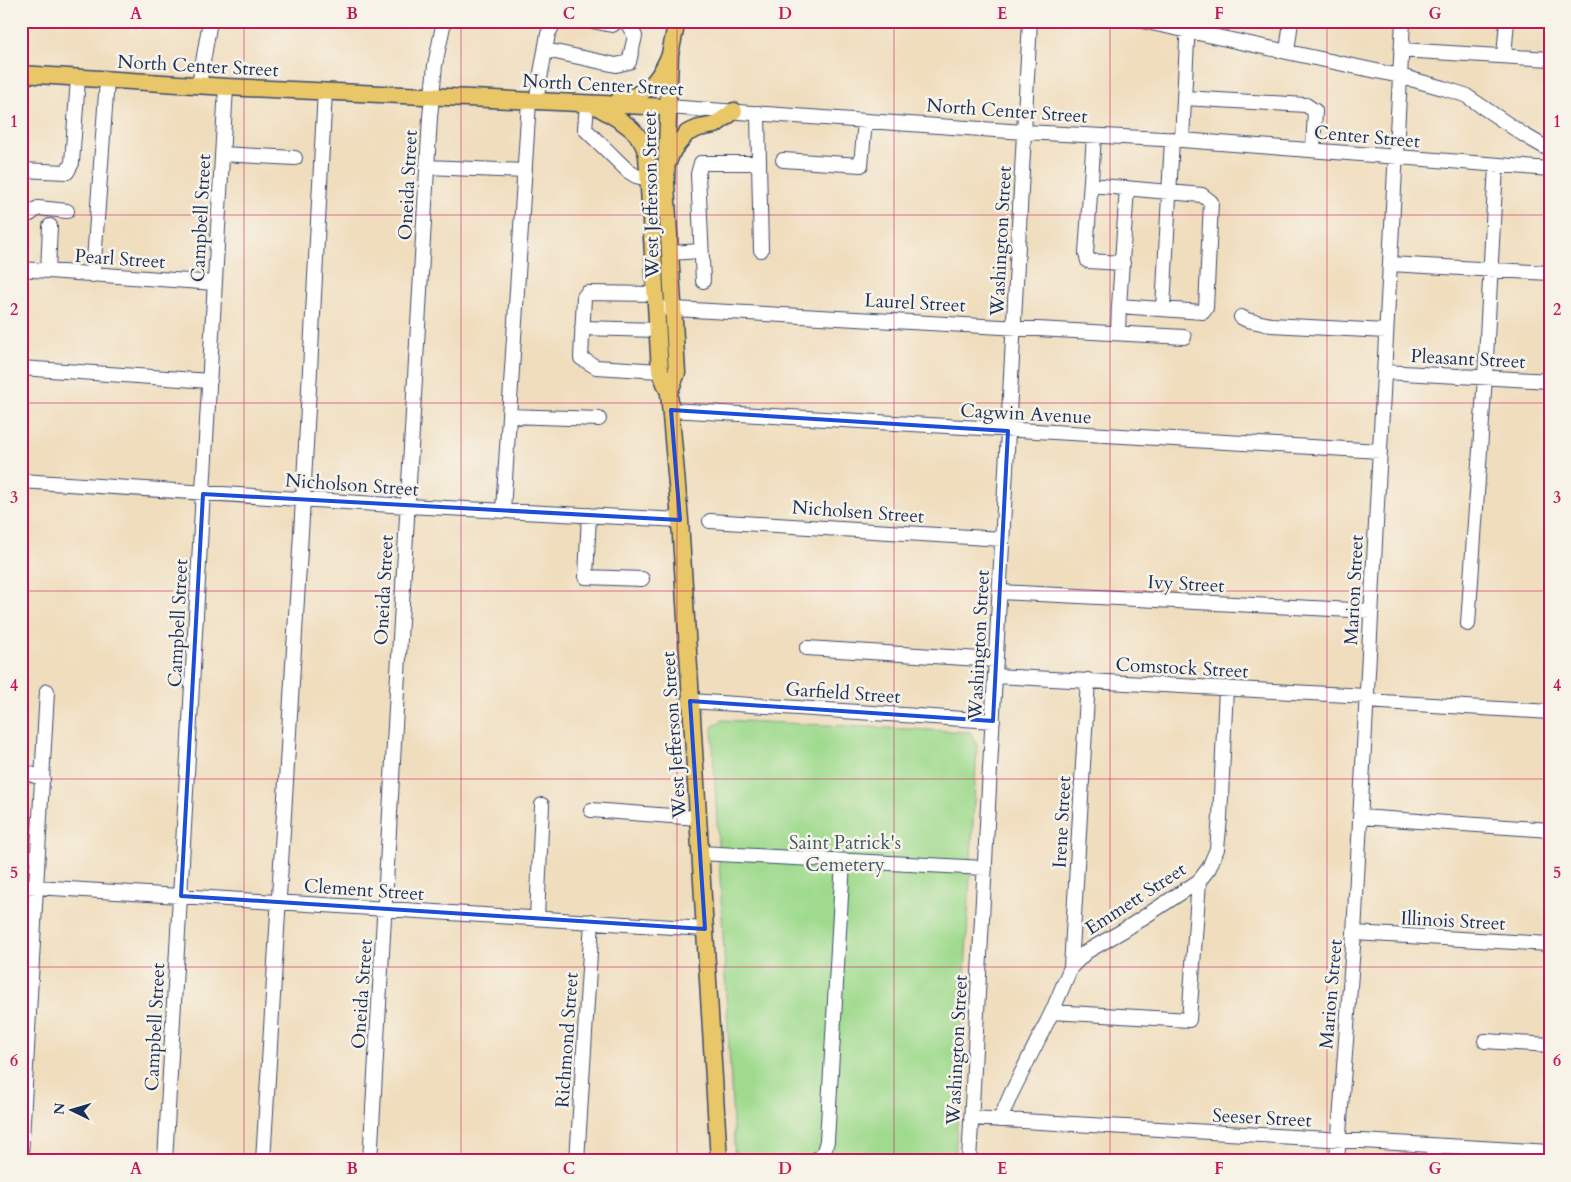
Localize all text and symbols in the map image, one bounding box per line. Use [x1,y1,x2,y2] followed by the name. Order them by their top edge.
[130,3,142,25] text: A
[346,3,358,25] text: B
[563,3,575,25] text: C
[778,3,792,25] text: D
[997,3,1007,25] text: E
[1214,3,1224,25] text: F
[1428,3,1442,25] text: G
[117,49,279,83] street label: North Center Street
[522,68,684,102] street label: North Center Street
[926,92,1088,130] street label: North Center Street
[10,111,18,133] text: 1
[637,111,665,280] street label: West Jefferson Street
[1553,111,1561,133] text: 1
[1313,119,1421,155] street label: Center Street
[392,129,424,241] street label: Oneida Street
[185,153,217,283] street label: Campbell Street
[984,165,1018,318] street label: Washington Street
[74,243,166,275] street label: Pearl Street
[864,287,966,319] street label: Laurel Street
[10,299,18,321] text: 2
[1553,299,1561,321] text: 2
[1410,343,1526,375] street label: Pleasant Street
[960,398,1092,430] street label: Cagwin Avenue
[284,467,420,503] street label: Nicholson Street
[10,487,18,509] text: 3
[1553,487,1561,509] text: 3
[791,494,925,530] street label: Nicholsen Street
[368,534,400,646] street label: Oneida Street
[1338,534,1370,646] street label: Marion Street
[162,558,194,688] street label: Campbell Street
[962,569,996,722] street label: Washington Street
[1147,569,1225,599] street label: Ivy Street
[655,651,693,820] street label: West Jefferson Street
[1115,652,1249,684] street label: Comstock Street
[10,675,18,697] text: 4
[1553,675,1561,697] text: 4
[785,676,901,710] street label: Garfield Street
[1047,775,1077,869] street label: Irene Street
[789,830,901,878] park label: Saint Patrick's Cemetery
[1080,857,1191,941] street label: Emmett Street
[10,862,18,884] text: 5
[1553,862,1561,884] text: 5
[303,873,425,907] street label: Clement Street
[1400,905,1506,937] street label: Illinois Street
[345,938,379,1050] street label: Oneida Street
[1313,938,1349,1050] street label: Marion Street
[139,962,171,1092] street label: Campbell Street
[549,971,585,1109] street label: Richmond Street
[940,974,974,1127] street label: Washington Street
[10,1050,18,1072] text: 6
[1553,1050,1561,1072] text: 6
[48,1084,98,1134] north arrow
[50,1102,70,1116] text: N
[1212,1102,1312,1134] street label: Seeser Street
[130,1158,142,1180] text: A
[346,1158,358,1180] text: B
[563,1158,575,1180] text: C
[778,1158,792,1180] text: D
[997,1158,1007,1180] text: E
[1214,1158,1224,1180] text: F
[1428,1158,1442,1180] text: G

